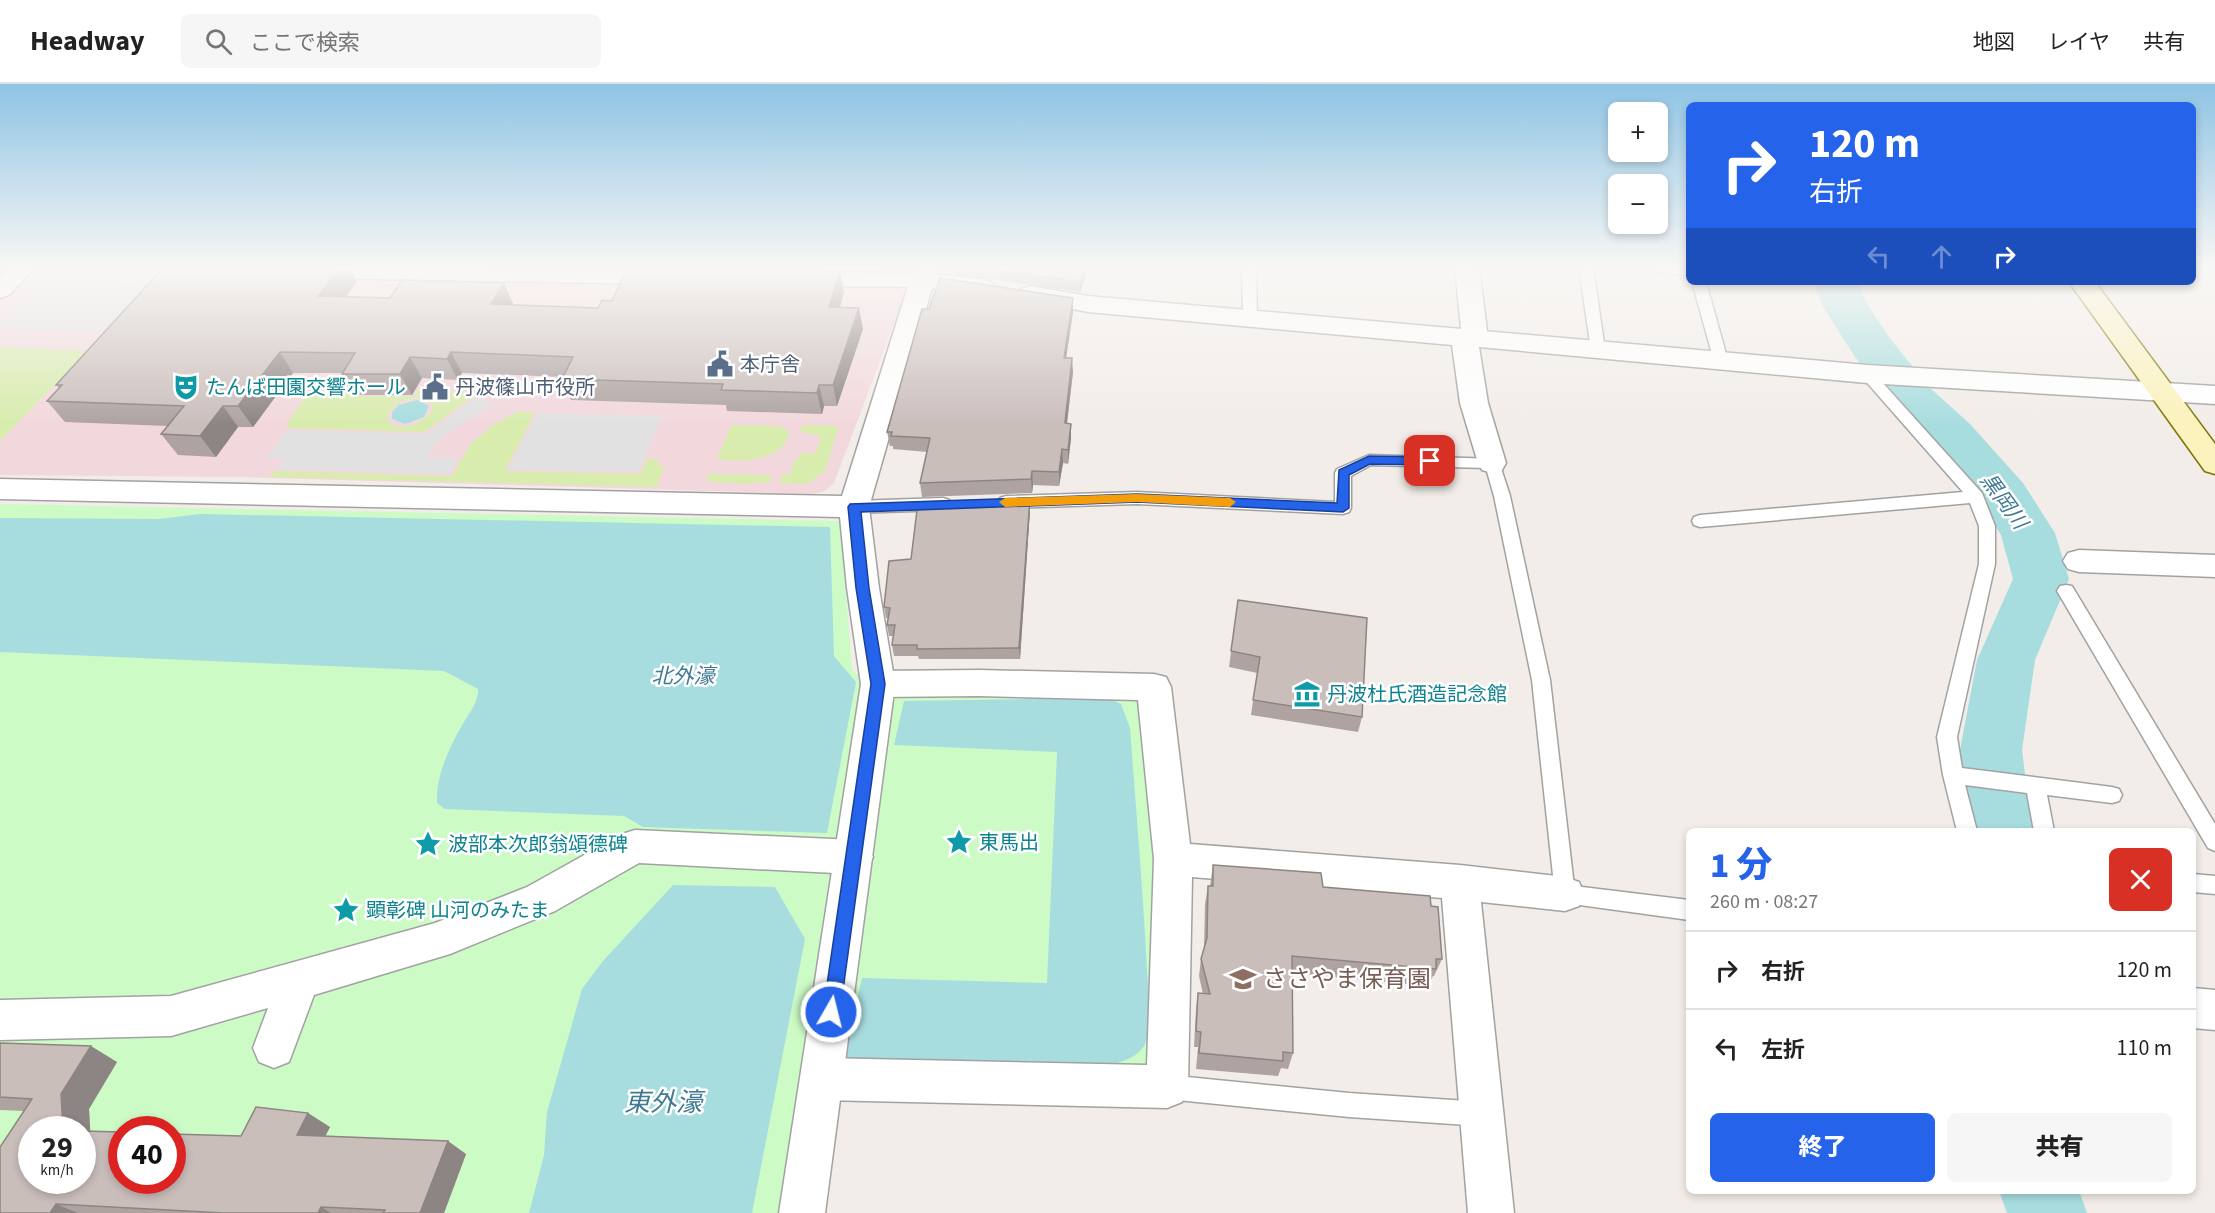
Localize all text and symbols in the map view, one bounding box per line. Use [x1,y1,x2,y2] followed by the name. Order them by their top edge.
[181,14,601,68] search box
[30,21,145,61] text: Headway
[202,25,235,58] icon: search
[250,27,360,59] text: ここで検索
[1973,27,2015,57] text: 地図
[2048,27,2110,57] text: レイヤ
[2143,27,2185,57] text: 共有
[1608,102,1668,234] map controls
[1608,102,1668,162] button: +
[1809,114,1920,174] text: 120 m
[1710,126,1788,204] icon: right
[1809,173,1863,212] text: 右折
[1608,174,1668,234] button: −
[1862,240,1895,273] icon: left
[1925,240,1958,273] icon: ahead
[1988,240,2021,273] icon: right
[705,349,735,379] public building icon: 本庁舎
[740,351,800,379] place label: 本庁舎
[171,372,201,402] theatre icon: たんば田園交響ホール
[420,372,450,402] public building icon: 丹波篠山市役所
[206,374,406,402] place label: たんば田園交響ホール
[455,374,595,402] place label: 丹波篠山市役所
[1404,435,1455,486] pin
[1413,444,1446,477] icon: arrive
[1973,467,2036,537] water label: 黒岡川
[652,661,717,691] water label: 北外濠
[1292,679,1322,709] museum icon: 丹波杜氏酒造記念館
[1327,681,1507,709] place label: 丹波杜氏酒造記念館
[944,827,974,857] place icon: 東馬出
[413,829,443,859] place icon: 波部本次郎翁頌德碑
[979,829,1039,857] place label: 東馬出
[448,831,628,859] place label: 波部本次郎翁頌德碑
[1710,840,1772,891] text: 1 分
[2109,848,2172,911] button: close
[1710,888,1818,916] text: 260 m · 08:27
[331,895,361,925] place icon: 顕彰碑 山河のみたま
[366,897,549,925] place label: 顕彰碑 山河のみたま
[1710,954,1743,987] icon: right
[2117,954,2172,986] text: 120 m
[1761,956,1805,988] text: 右折
[1263,962,1431,997] place label: ささやま保育園
[1228,964,1258,994] school or university icon: ささやま保育園
[799,980,863,1044] position arrow
[1710,1032,1743,1065] icon: left
[2117,1032,2172,1064] text: 110 m
[1761,1034,1805,1066] text: 左折
[624,1084,706,1121] water label: 東外濠
[1710,1113,1935,1182] button: 終了
[1947,1113,2172,1182] button: 共有
[108,1116,186,1194] speed limit sign: 40
[41,1126,73,1169] text: 29
[40,1160,74,1181] text: km/h

